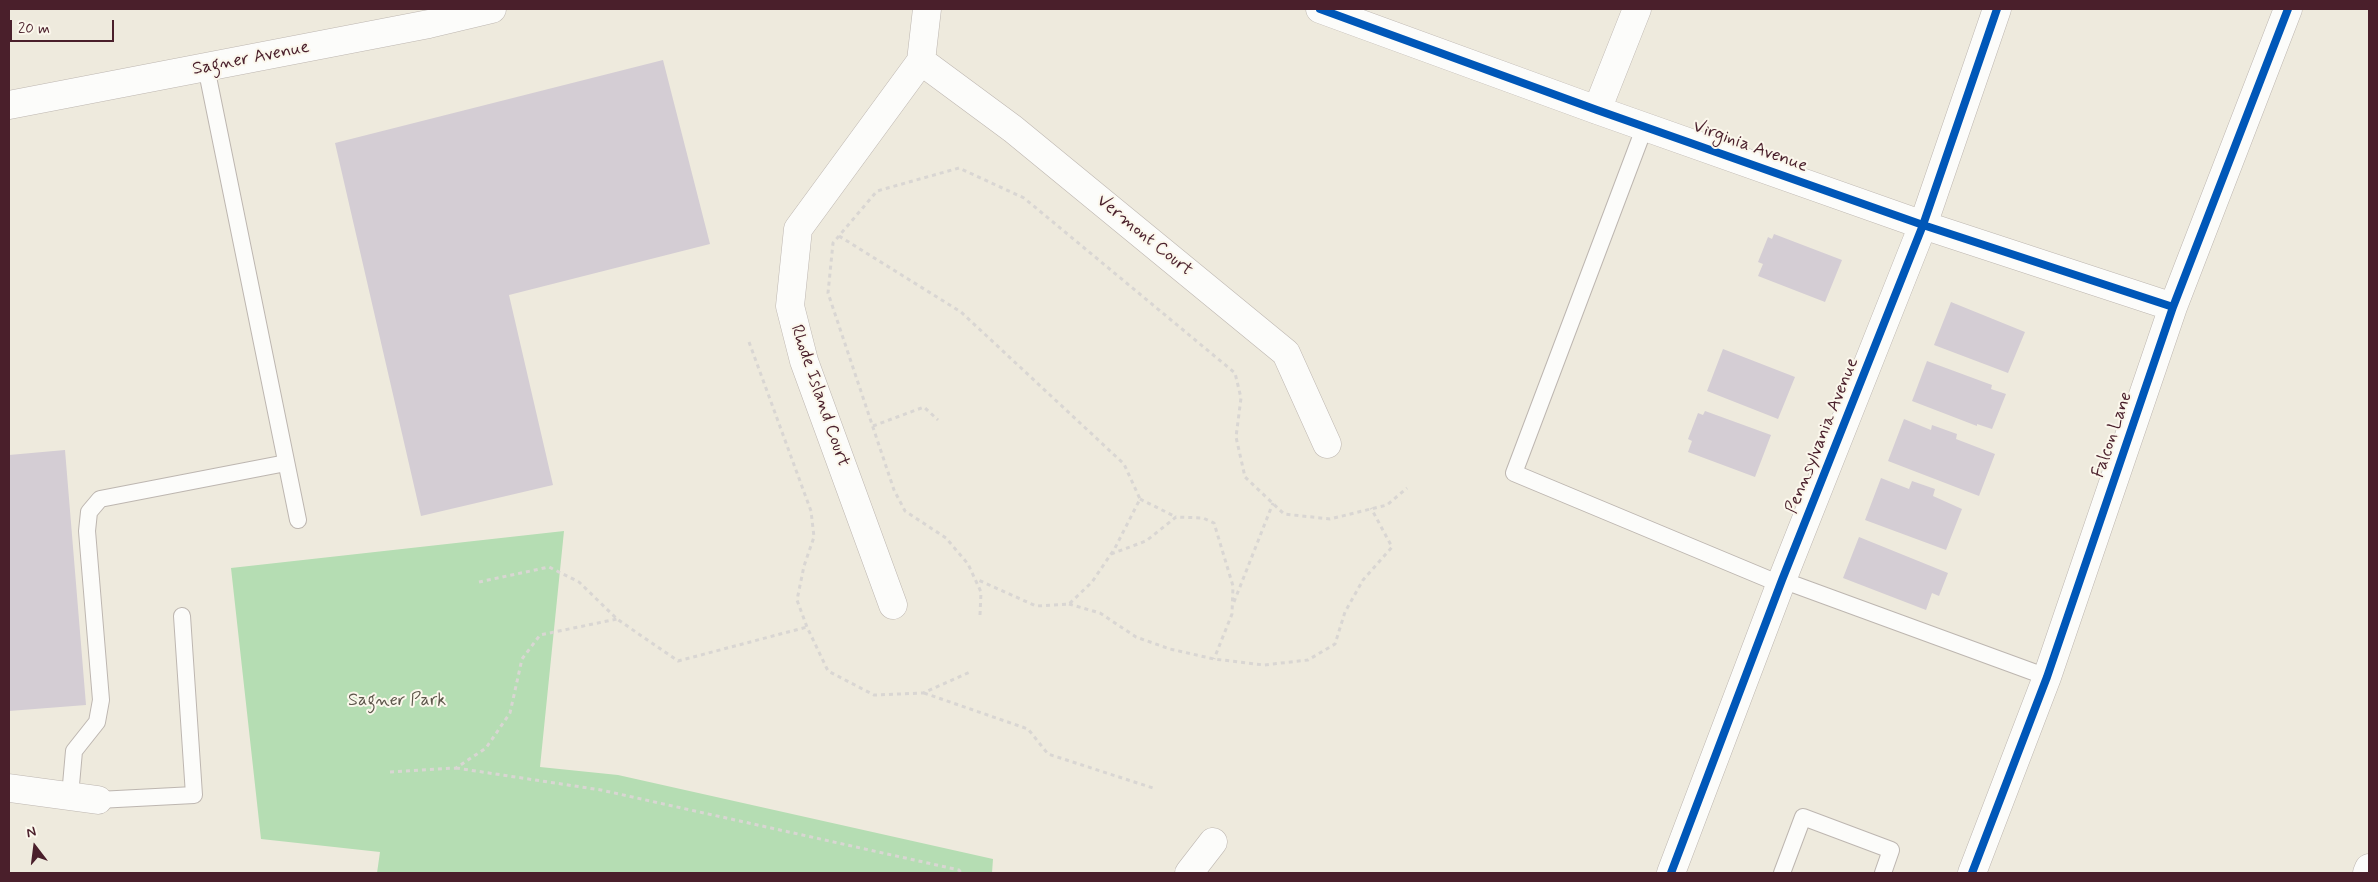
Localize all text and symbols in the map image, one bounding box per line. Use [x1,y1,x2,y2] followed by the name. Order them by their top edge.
[12,10,116,42] scale bar
[18,19,50,39] text: 20 m
[191,37,311,81] street label: Sagner Avenue
[1690,116,1810,178] street label: Virginia Avenue
[1091,191,1197,281] street label: Vermont Court
[785,322,853,470] street label: Rhode Island Court
[1782,355,1864,517] street label: Pennsylvania Avenue
[2088,389,2138,481] street label: Falcon Lane
[348,690,446,712] park label: Sagner Park
[10,822,60,872] north arrow
[24,823,38,842] text: N

